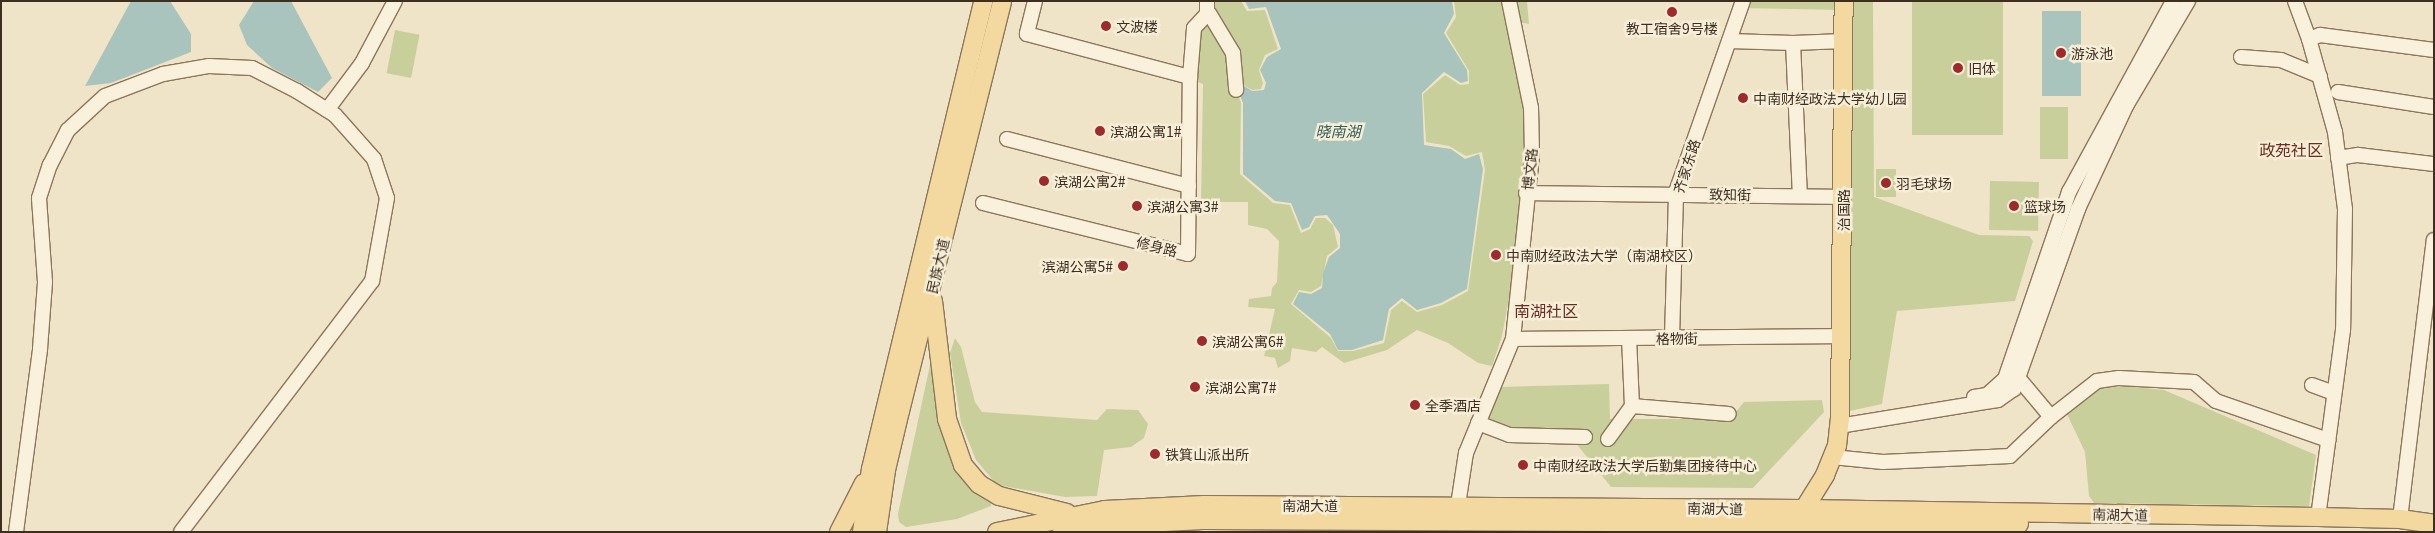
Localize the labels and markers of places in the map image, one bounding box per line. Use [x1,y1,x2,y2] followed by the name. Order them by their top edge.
[1666,6,1678,18] marker: 教工宿舍9号楼
[1116,18,1158,34] place label: 文波楼
[1100,20,1112,32] marker: 文波楼
[1626,20,1718,36] place label: 教工宿舍9号楼
[2071,45,2113,61] place label: 游泳池
[2055,47,2067,59] marker: 游泳池
[1968,60,1996,76] place label: 旧体
[1952,62,1964,74] marker: 旧体
[1753,90,1907,106] place label: 中南财经政法大学幼儿园
[1737,92,1749,104] marker: 中南财经政法大学幼儿园
[1110,123,1182,139] place label: 滨湖公寓1#
[1094,125,1106,137] marker: 滨湖公寓1#
[1054,173,1126,189] place label: 滨湖公寓2#
[1038,175,1050,187] marker: 滨湖公寓2#
[1896,175,1952,191] place label: 羽毛球场
[1880,177,1892,189] marker: 羽毛球场
[1147,198,1219,214] place label: 滨湖公寓3#
[2024,198,2066,214] place label: 篮球场
[1131,200,1143,212] marker: 滨湖公寓3#
[2008,200,2020,212] marker: 篮球场
[1506,247,1702,263] place label: 中南财经政法大学（南湖校区）
[1490,249,1502,261] marker: 中南财经政法大学（南湖校区）
[1041,258,1113,274] place label: 滨湖公寓5#
[1117,260,1129,272] marker: 滨湖公寓5#
[1212,333,1284,349] place label: 滨湖公寓6#
[1196,335,1208,347] marker: 滨湖公寓6#
[1205,379,1277,395] place label: 滨湖公寓7#
[1189,381,1201,393] marker: 滨湖公寓7#
[1425,397,1481,413] place label: 全季酒店
[1409,399,1421,411] marker: 全季酒店
[1165,446,1249,462] place label: 铁箕山派出所
[1149,448,1161,460] marker: 铁箕山派出所
[1533,457,1757,473] place label: 中南财经政法大学后勤集团接待中心
[1517,459,1529,471] marker: 中南财经政法大学后勤集团接待中心

